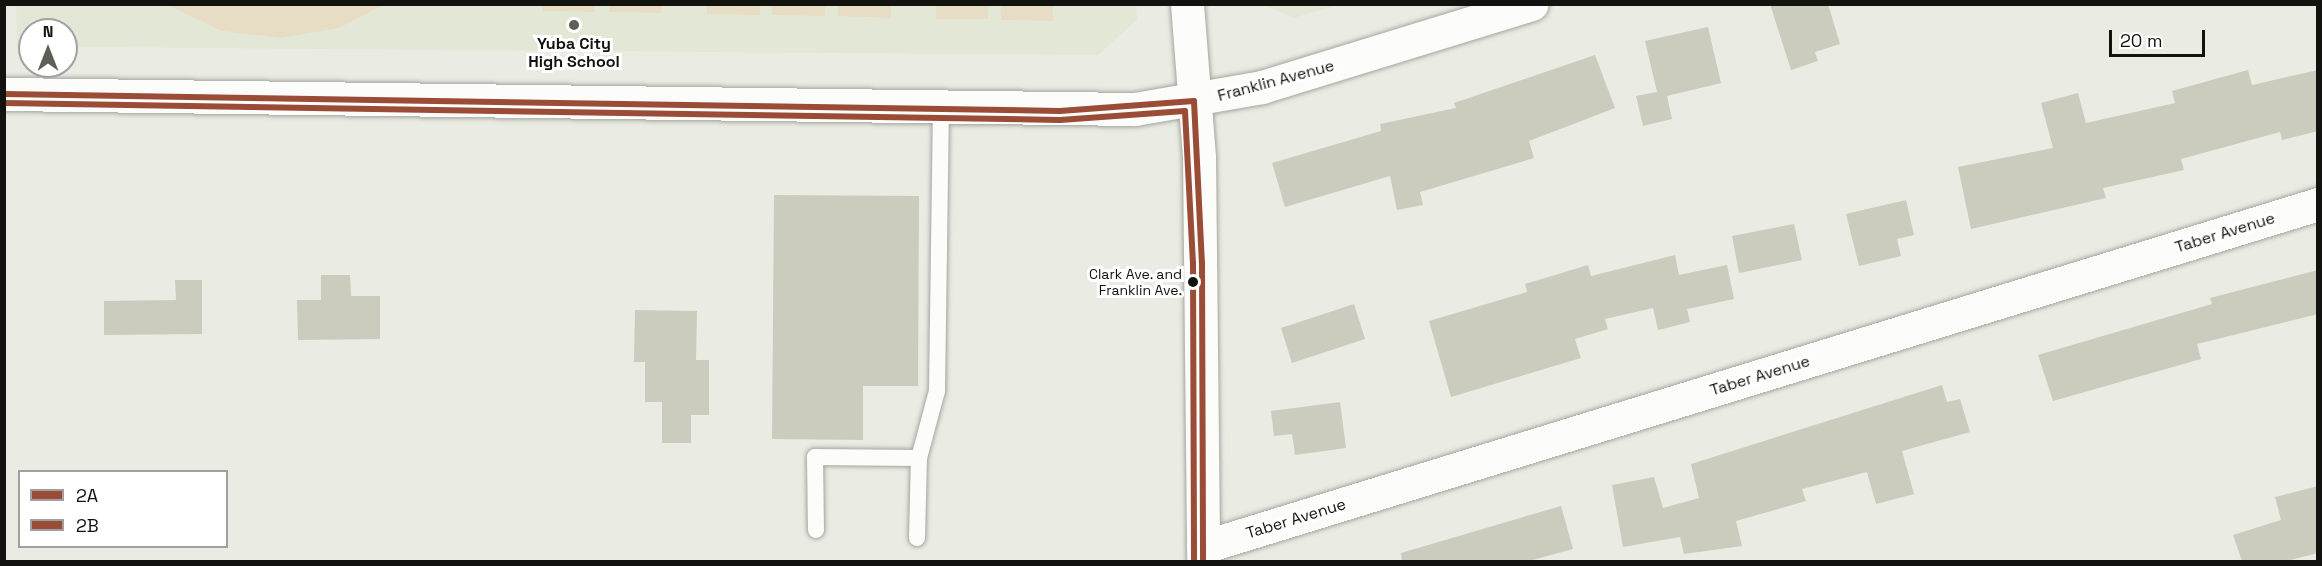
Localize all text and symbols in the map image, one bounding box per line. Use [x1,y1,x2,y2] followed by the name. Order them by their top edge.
[18,18,78,78] north arrow
[567,18,581,32] marker: Yuba City High School
[2112,18,2208,56] scale bar
[43,21,53,42] text: N
[2120,29,2163,52] text: 20 m
[528,34,620,72] place label: Yuba City High School
[1215,56,1337,106] street label: Franklin Avenue
[2173,209,2277,257] street label: Taber Avenue
[1088,266,1182,298] place label: Clark Ave. and Franklin Ave.
[1187,276,1199,288] marker: Clark Ave. and Franklin Ave.
[1708,352,1812,400] street label: Taber Avenue
[18,470,228,548] legend
[76,484,98,507] text: 2A
[1244,495,1348,543] street label: Taber Avenue
[76,514,99,537] text: 2B

